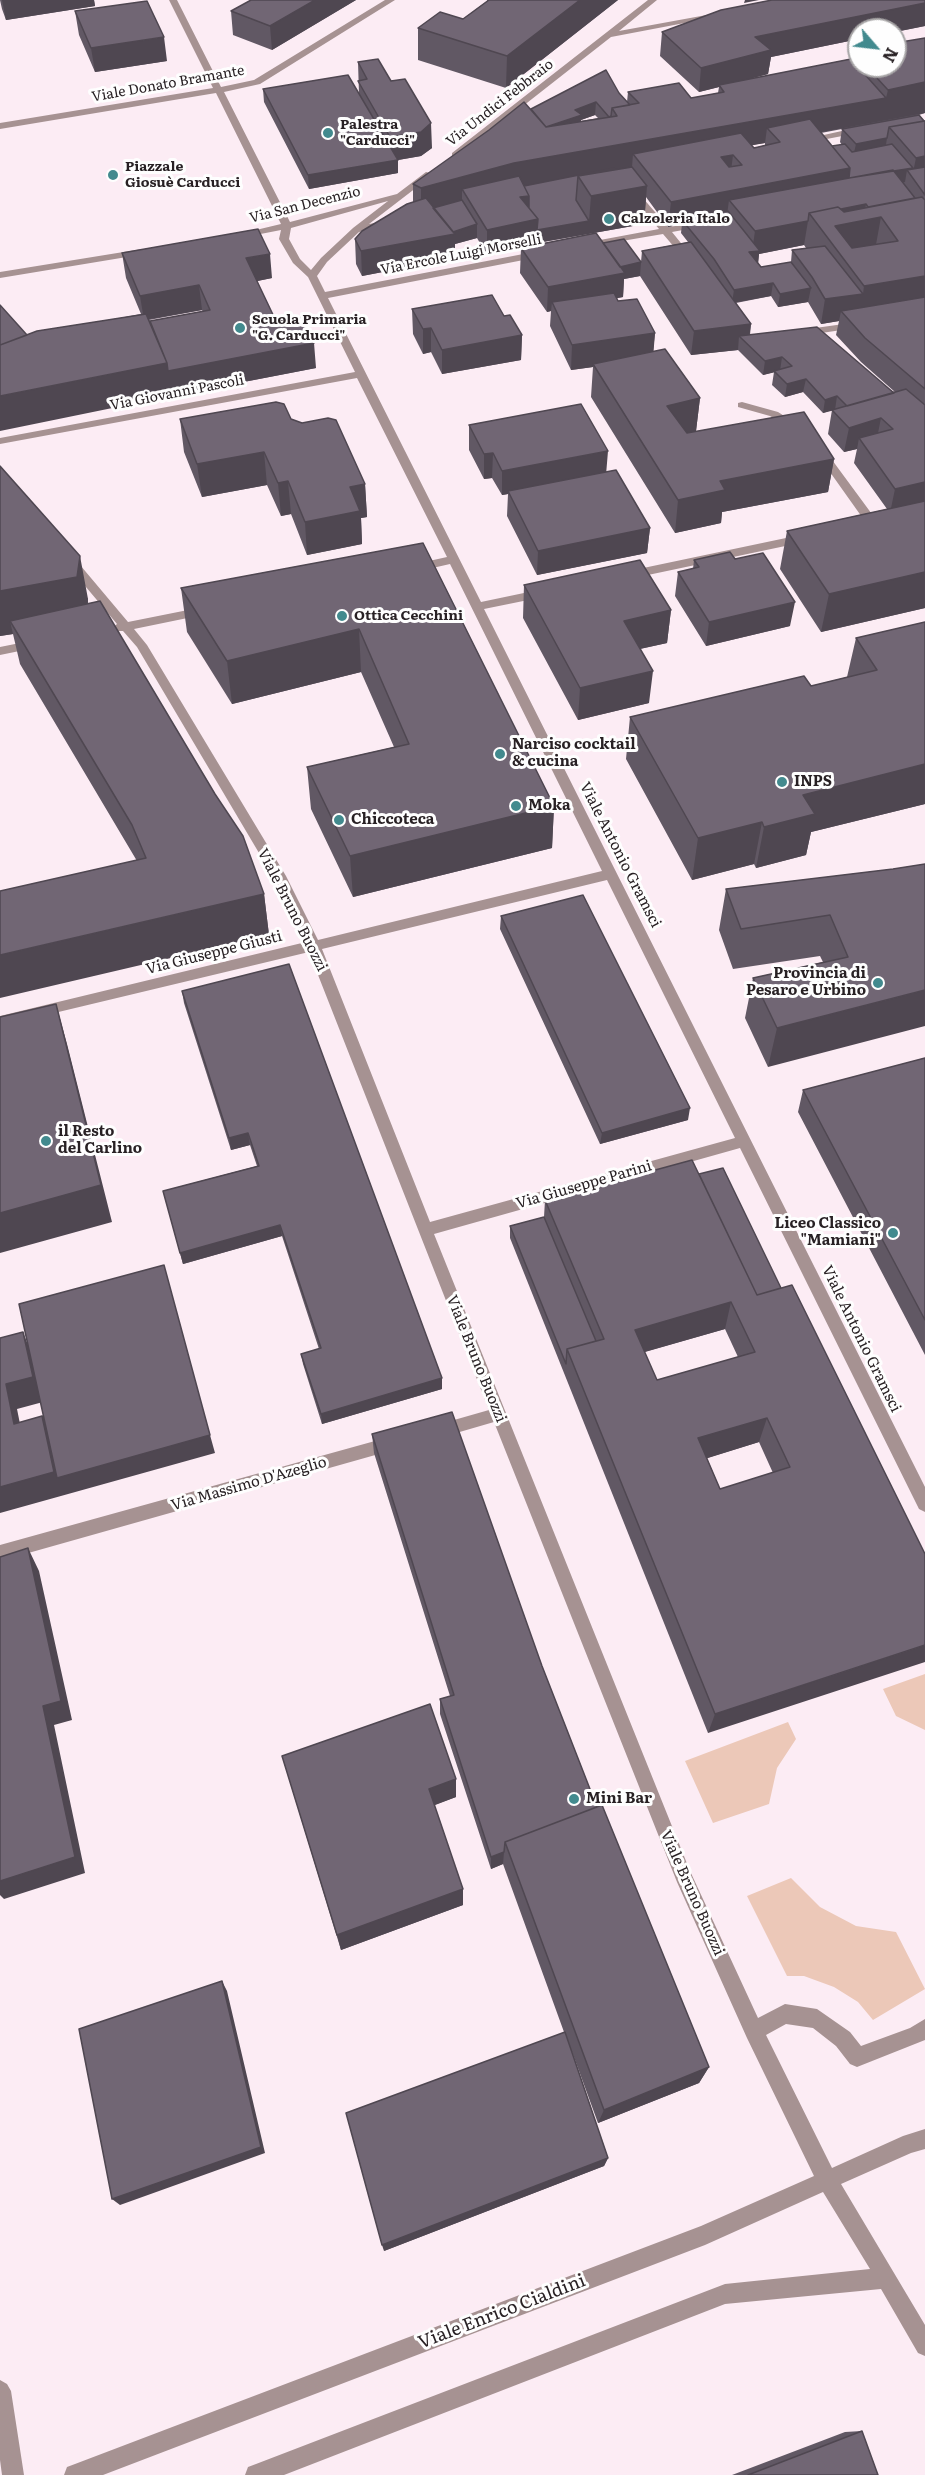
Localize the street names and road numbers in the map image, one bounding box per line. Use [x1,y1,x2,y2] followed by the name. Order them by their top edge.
[443,56,557,150] street label: Via Undici Febbraio
[90,62,246,106] street label: Viale Donato Bramante
[248,183,362,227] street label: Via San Decenzio
[379,231,543,279] street label: Via Ercole Luigi Morselli
[109,372,245,414] street label: Via Giovanni Pascoli
[575,779,665,931] street label: Viale Antonio Gramsci
[253,846,331,974] street label: Viale Bruno Buozzi
[144,927,284,979] street label: Via Giuseppe Giusti
[514,1157,654,1213] street label: Via Giuseppe Parini
[818,1263,904,1415] street label: Viale Antonio Gramsci
[442,1293,510,1425] street label: Viale Bruno Buozzi
[169,1453,329,1515] street label: Via Massimo D'Azeglio
[656,1827,728,1959] street label: Viale Bruno Buozzi
[415,2270,589,2354] street label: Viale Enrico Cialdini

